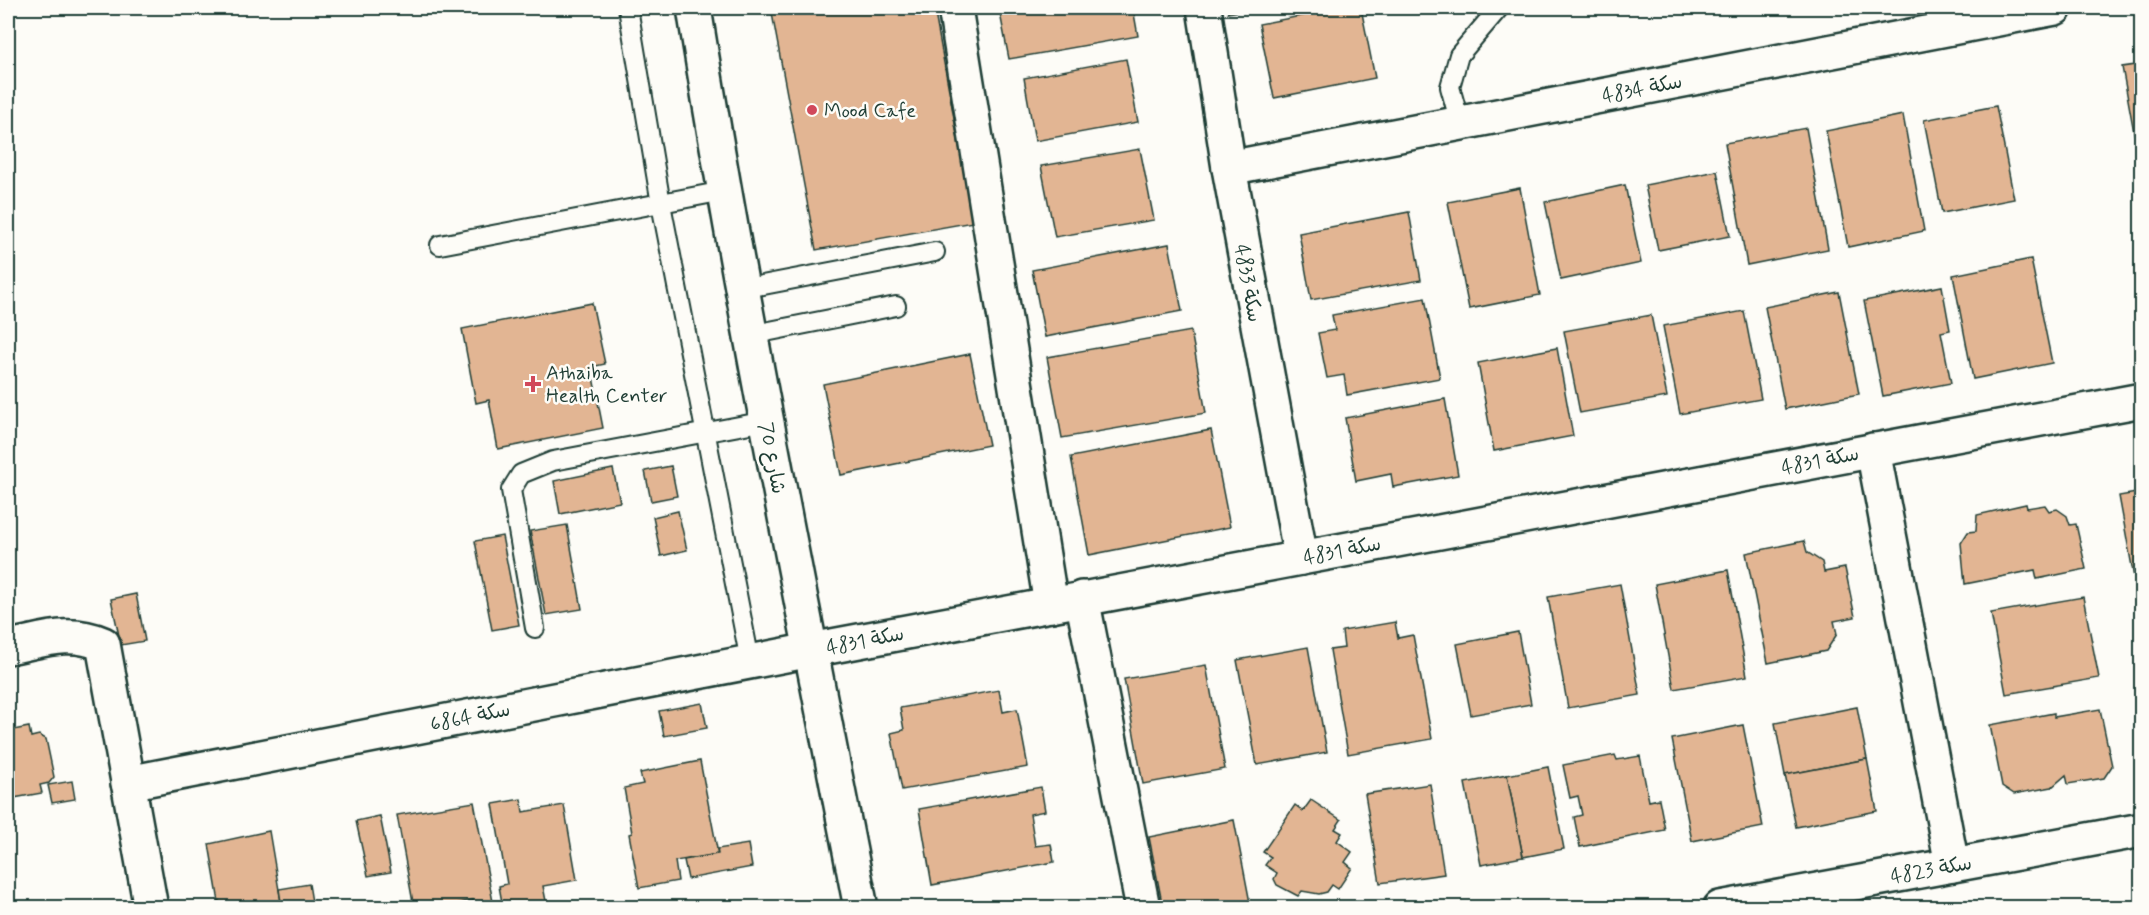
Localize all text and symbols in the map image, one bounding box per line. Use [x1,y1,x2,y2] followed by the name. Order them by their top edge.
[1600,68,1685,110] street label: سكة 4834
[824,98,916,125] place label: Mood Cafe
[805,103,819,117] marker: Mood Cafe
[1227,242,1268,324] street label: سكة 4833
[546,360,667,410] place label: Athaiba Health Center
[524,375,542,393] marker: Athaiba Health Center
[751,420,792,496] street label: شارع 70
[1779,441,1861,482] street label: سكة 4831
[1301,531,1383,572] street label: سكة 4831
[824,621,906,662] street label: سكة 4831
[428,696,513,738] street label: سكة 6864
[1888,850,1974,891] street label: سكة 4823

